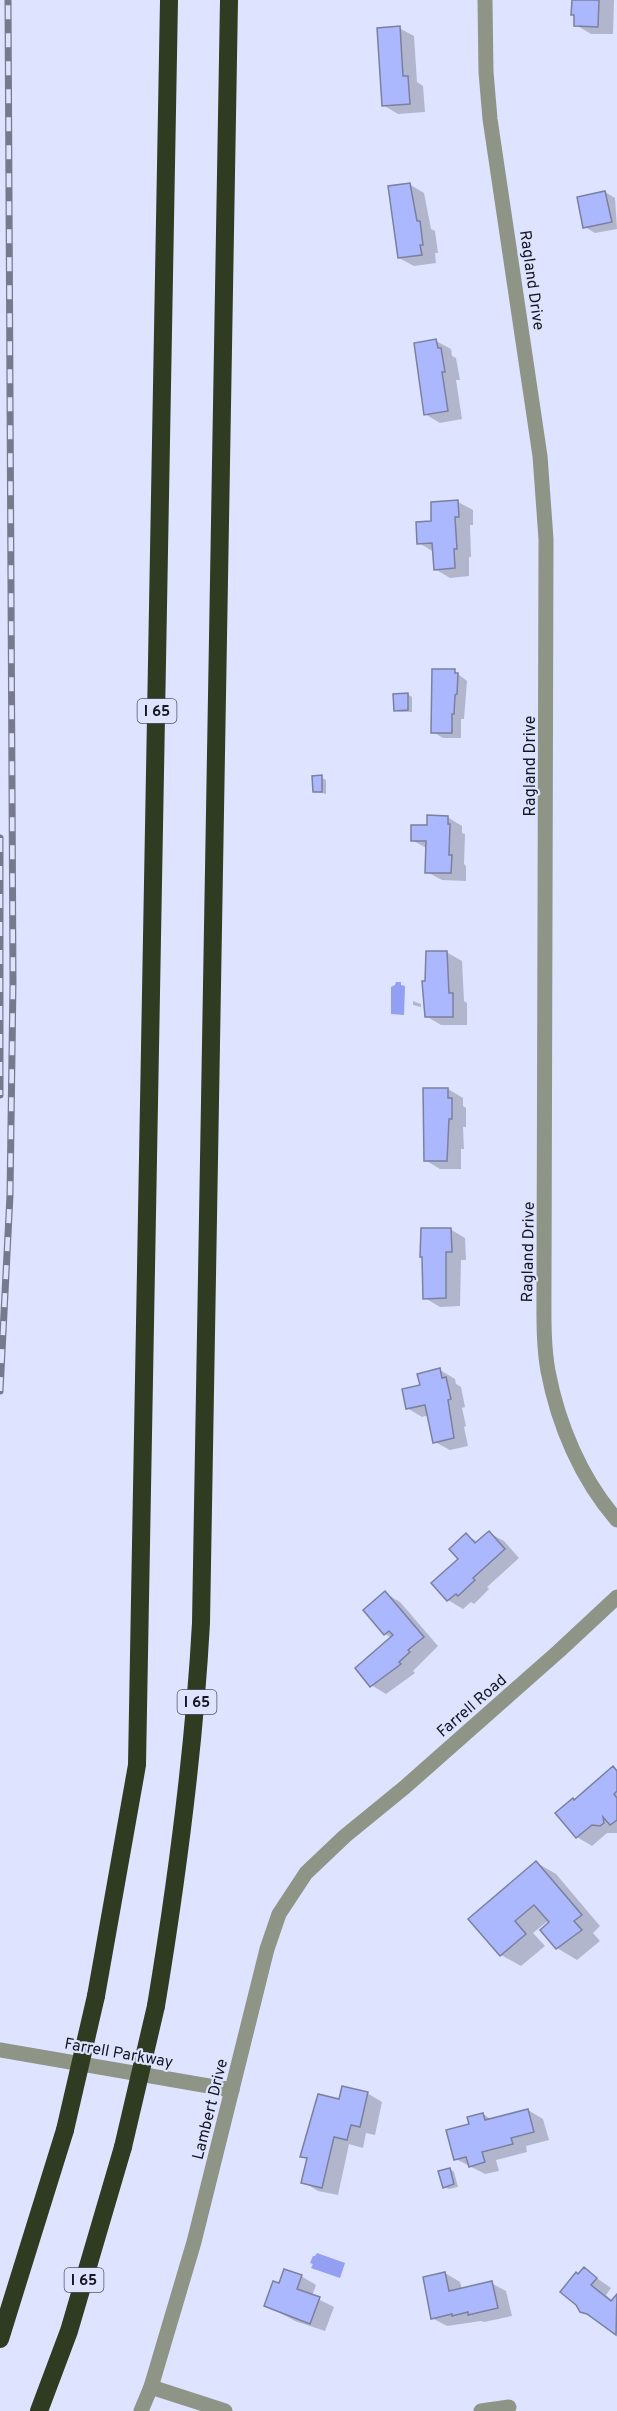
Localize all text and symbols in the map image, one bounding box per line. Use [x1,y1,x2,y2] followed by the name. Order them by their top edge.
[514,229,548,332] street label: Ragland Drive
[138,699,176,723] road number: I 65
[521,716,541,816] street label: Ragland Drive
[518,1201,540,1303] street label: Ragland Drive
[433,1671,511,1742] street label: Farrell Road
[178,1690,216,1714] road number: I 65
[63,2035,175,2073] street label: Farrell Parkway
[189,2057,233,2162] street label: Lambert Drive
[64,2268,104,2292] road number: I 65

